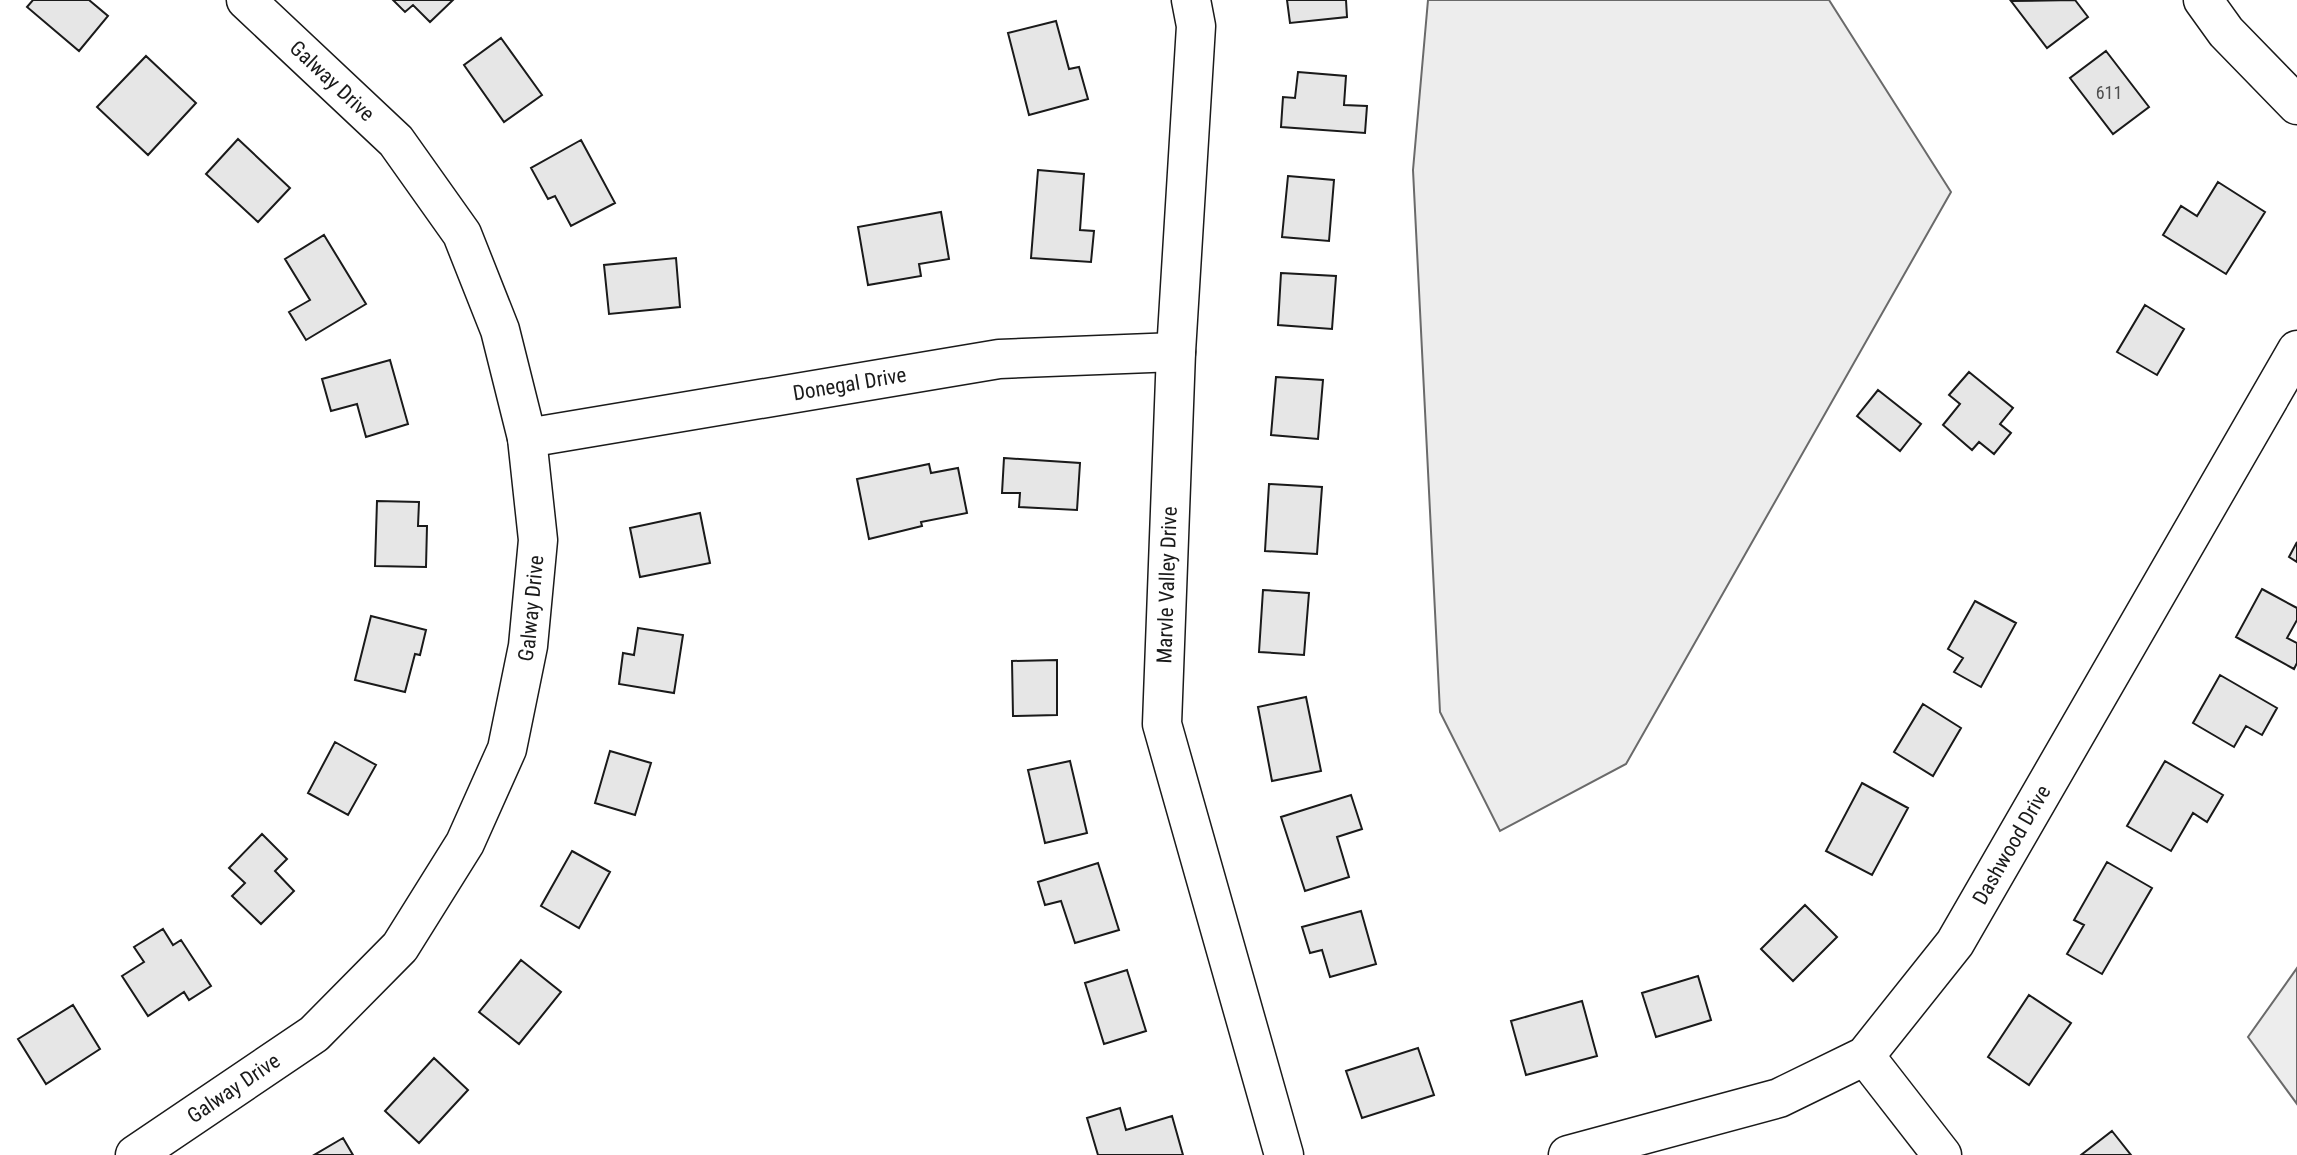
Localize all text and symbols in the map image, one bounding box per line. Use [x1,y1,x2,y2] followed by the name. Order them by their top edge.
[285,36,379,126] street label: Galway Drive
[2096,82,2122,103] house number: 611
[791,363,908,405] street label: Donegal Drive
[1152,506,1182,664] street label: Marvle Valley Drive
[513,554,549,663] street label: Galway Drive
[1968,781,2055,909] street label: Dashwood Drive
[183,1049,285,1128] street label: Galway Drive

